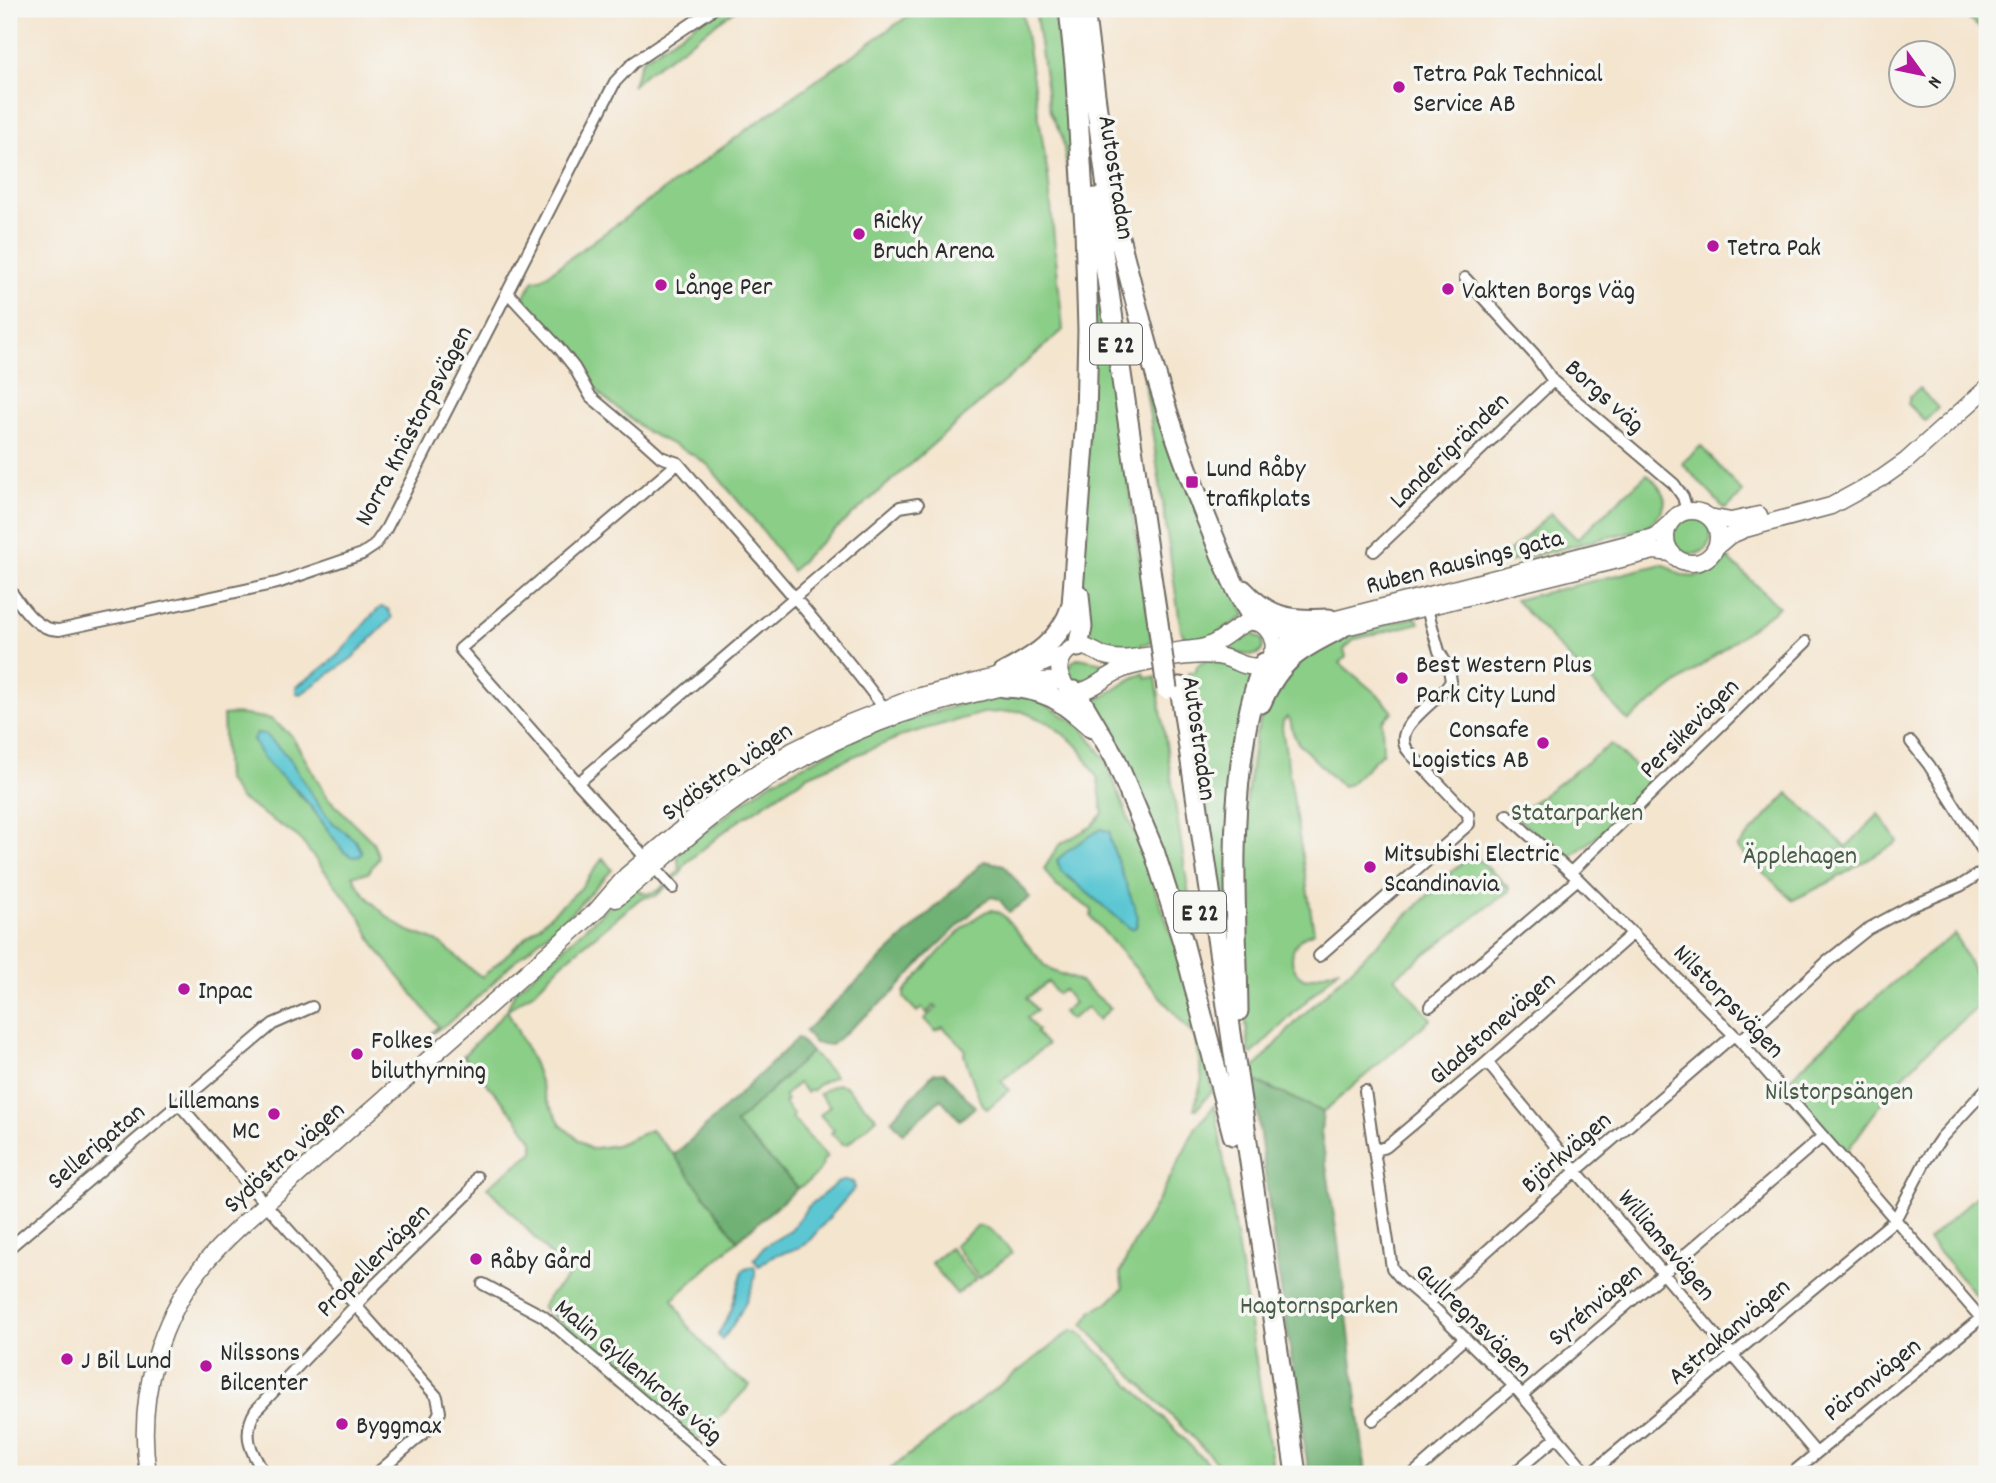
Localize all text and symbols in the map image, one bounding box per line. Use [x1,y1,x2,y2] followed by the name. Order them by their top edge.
[1888,38,1958,108] north arrow
[1413,57,1603,124] place label: Tetra Pak Technical Service AB
[1919,70,1947,93] text: N
[1391,79,1407,95] marker: Tetra Pak Technical Service AB
[1086,113,1143,242] street label: Autostradan
[873,204,995,271] place label: Ricky Bruch Arena
[851,226,867,242] marker: Ricky Bruch Arena
[1727,231,1821,268] place label: Tetra Pak
[1705,238,1721,254] marker: Tetra Pak
[675,270,773,307] place label: Långe Per
[1462,274,1635,311] place label: Vakten Borgs Väg
[653,277,669,293] marker: Långe Per
[1440,281,1456,297] marker: Vakten Borgs Väg
[347,320,484,533] street label: Norra Knästorpsvägen
[1090,324,1142,365] road number: E 22
[1555,351,1652,444] street label: Borgs väg
[1382,385,1519,519] street label: Landerigränden
[1206,452,1311,519] place label: Lund Råby trafikplats
[1184,474,1200,490] marker: Lund Råby trafikplats
[1362,521,1568,606] street label: Ruben Rausings gata
[1416,648,1592,715] place label: Best Western Plus Park City Lund
[1394,670,1410,686] marker: Best Western Plus Park City Lund
[1632,671,1749,788] street label: Persikevägen
[1170,674,1225,803] street label: Autostradan
[1411,713,1529,780] place label: Consafe Logistics AB
[655,714,801,832] street label: Sydöstra vägen
[1535,735,1551,751] marker: Consafe Logistics AB
[1511,796,1643,833] park label: Statarparken
[1384,837,1560,904] place label: Mitsubishi Electric Scandinavia
[1743,839,1857,876] park label: Äpplehagen
[1362,859,1378,875] marker: Mitsubishi Electric Scandinavia
[1174,891,1226,932] road number: E 22
[1663,937,1792,1068] street label: Nilstorpsvägen
[1422,964,1565,1095] street label: Gladstonevägen
[198,974,253,1011] place label: Inpac
[176,981,192,997] marker: Inpac
[371,1024,486,1091] place label: Folkes biluthyrning
[349,1046,365,1062] marker: Folkes biluthyrning
[1765,1075,1913,1112] park label: Nilstorpsängen
[168,1084,260,1151] place label: Lillemans MC
[216,1094,354,1223] street label: Sydöstra vägen
[40,1095,155,1200] street label: Sellerigatan
[1514,1104,1621,1204] street label: Björkvägen
[266,1106,282,1122] marker: Lillemans MC
[1607,1182,1723,1310] street label: Williamsvägen
[309,1196,440,1327] street label: Propellervägen
[490,1244,591,1281] place label: Råby Gård
[468,1251,484,1267] marker: Råby Gård
[1541,1255,1652,1356] street label: Syrénvägen
[1405,1256,1540,1387] street label: Gullregnsvägen
[1661,1270,1800,1395] street label: Astrakanvägen
[1240,1289,1398,1326] park label: Hagtornsparken
[545,1291,730,1455] street label: Malin Gyllenkroks väg
[1816,1330,1930,1432] street label: Päronvägen
[220,1336,308,1403] place label: Nilssons Bilcenter
[81,1344,172,1381] place label: J Bil Lund
[59,1351,75,1367] marker: J Bil Lund
[198,1358,214,1374] marker: Nilssons Bilcenter
[356,1409,442,1446] place label: Byggmax
[334,1416,350,1432] marker: Byggmax

